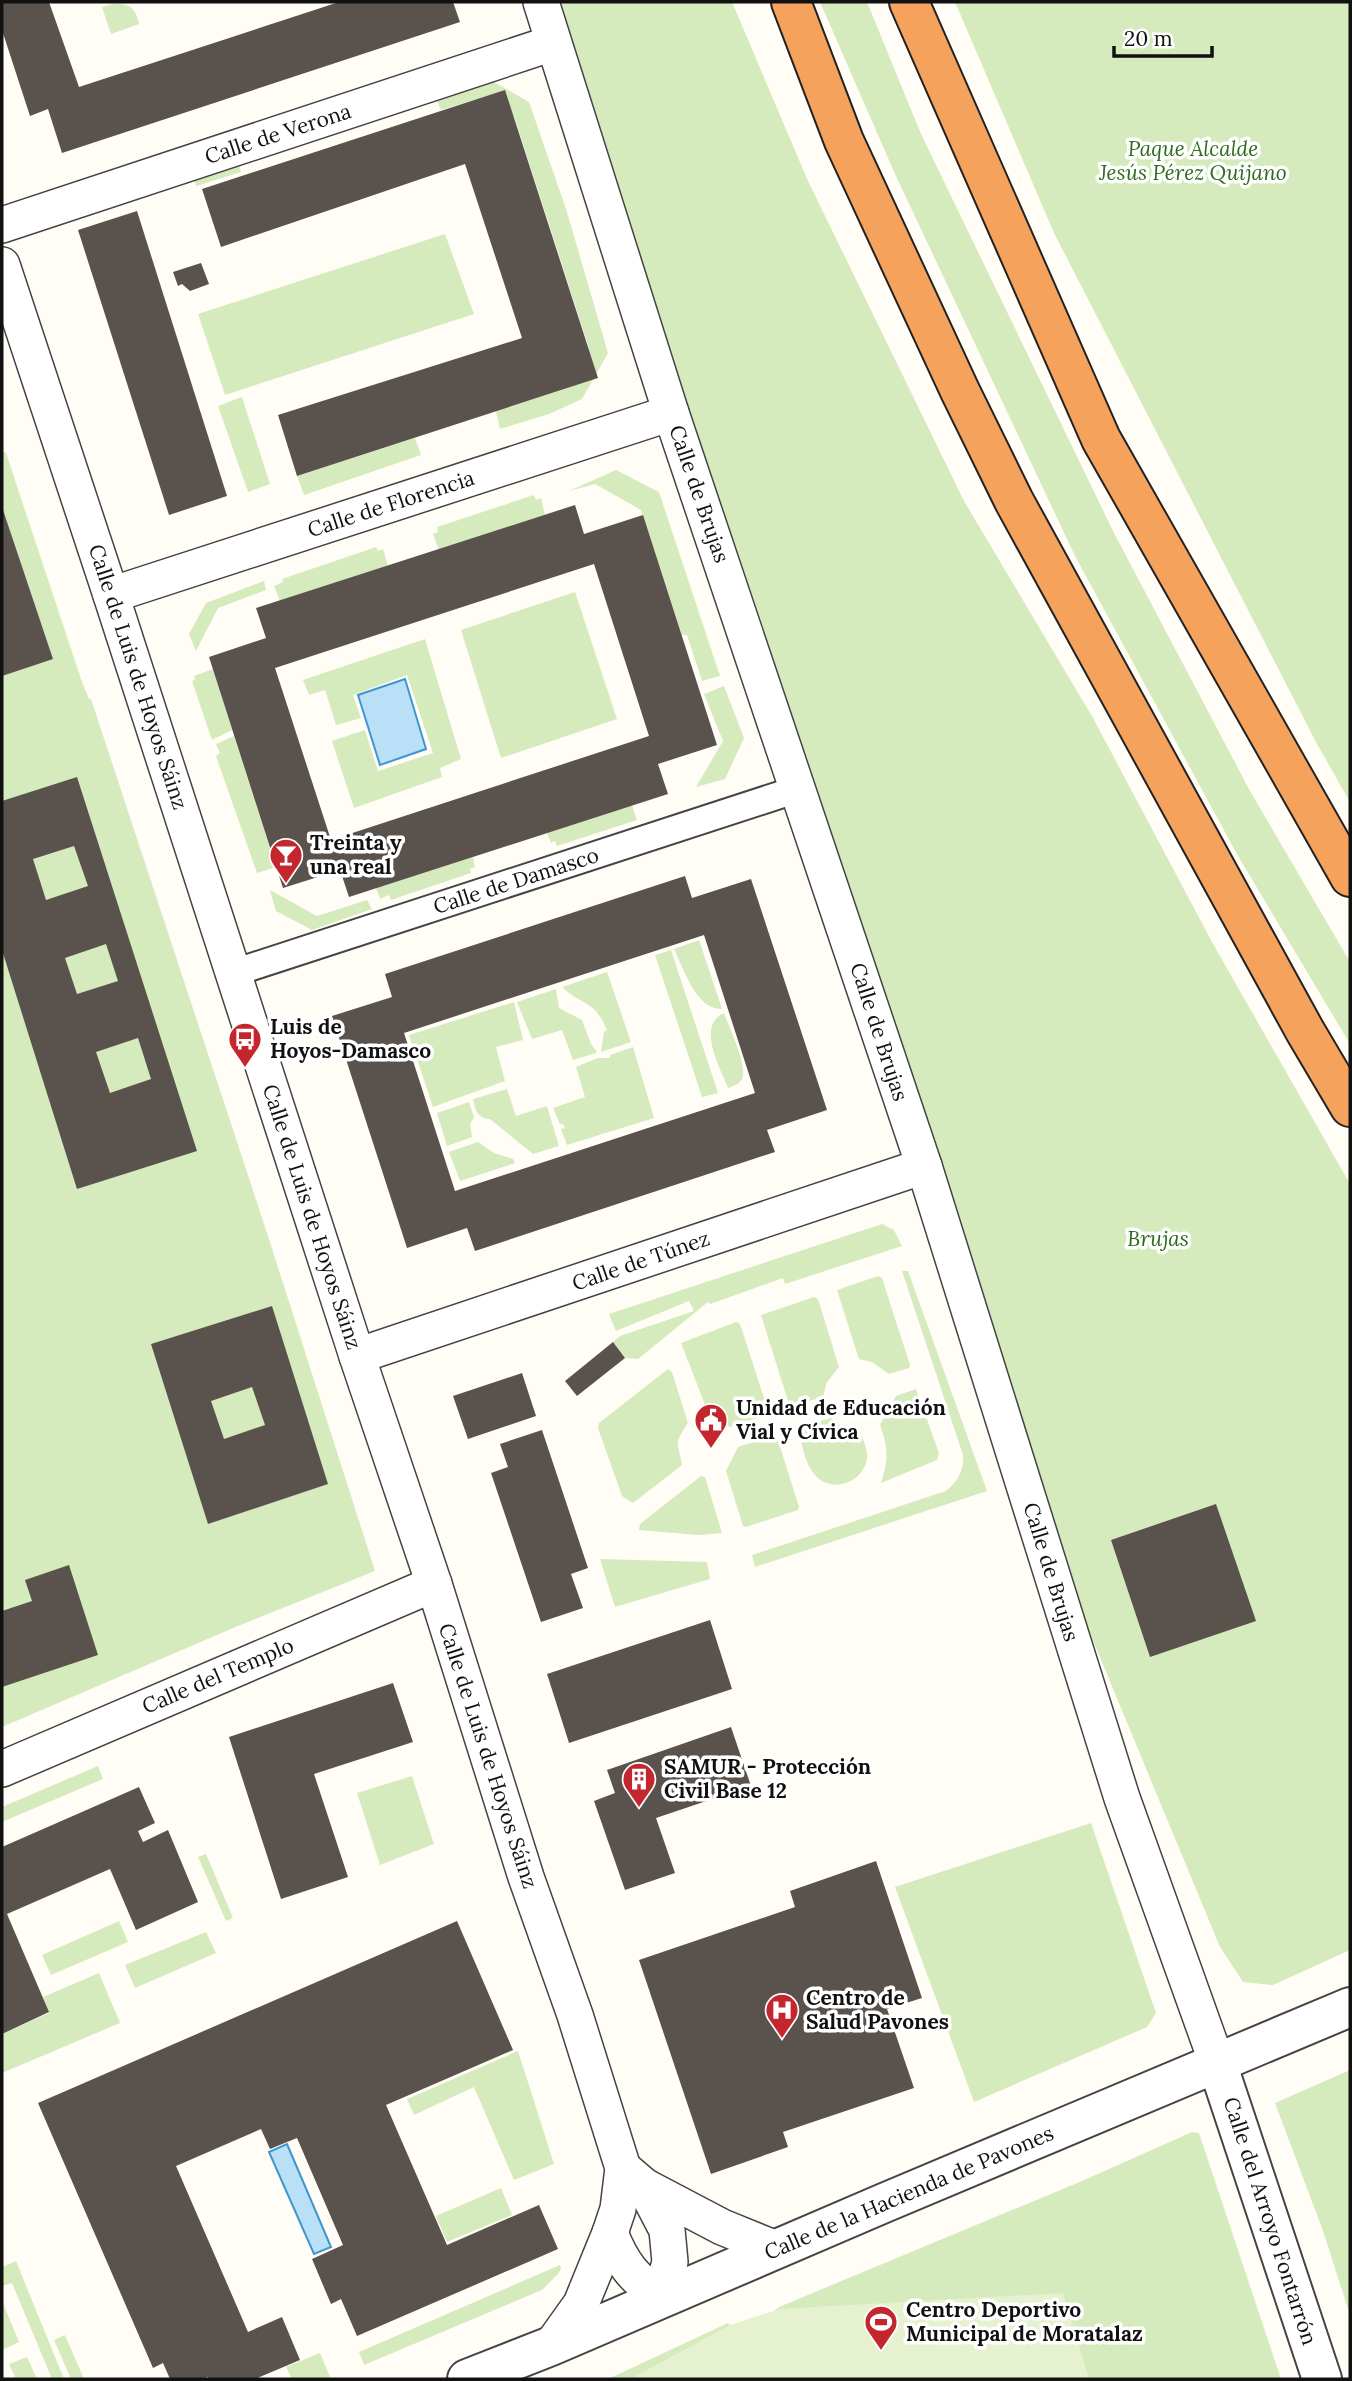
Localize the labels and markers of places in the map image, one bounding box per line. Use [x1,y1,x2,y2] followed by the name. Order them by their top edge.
[310,829,402,880] place label: Treinta y una real
[267,836,305,885] bar icon: Treinta y una real
[270,1013,431,1064] place label: Luis de Hoyos-Damasco
[226,1020,264,1069] bus stop icon: Luis de Hoyos-Damasco
[736,1394,946,1445] place label: Unidad de Educación Vial y Cívica
[692,1401,730,1450] public building icon: Unidad de Educación Vial y Cívica
[664,1753,871,1804] place label: SAMUR - Protección Civil Base 12
[620,1760,658,1809] building icon: SAMUR - Protección Civil Base 12
[806,1984,949,2035] place label: Centro de Salud Pavones
[763,1991,801,2040] hospital icon: Centro de Salud Pavones
[906,2296,1143,2347] place label: Centro Deportivo Municipal de Moratalaz
[862,2303,900,2352] sports icon: Centro Deportivo Municipal de Moratalaz

